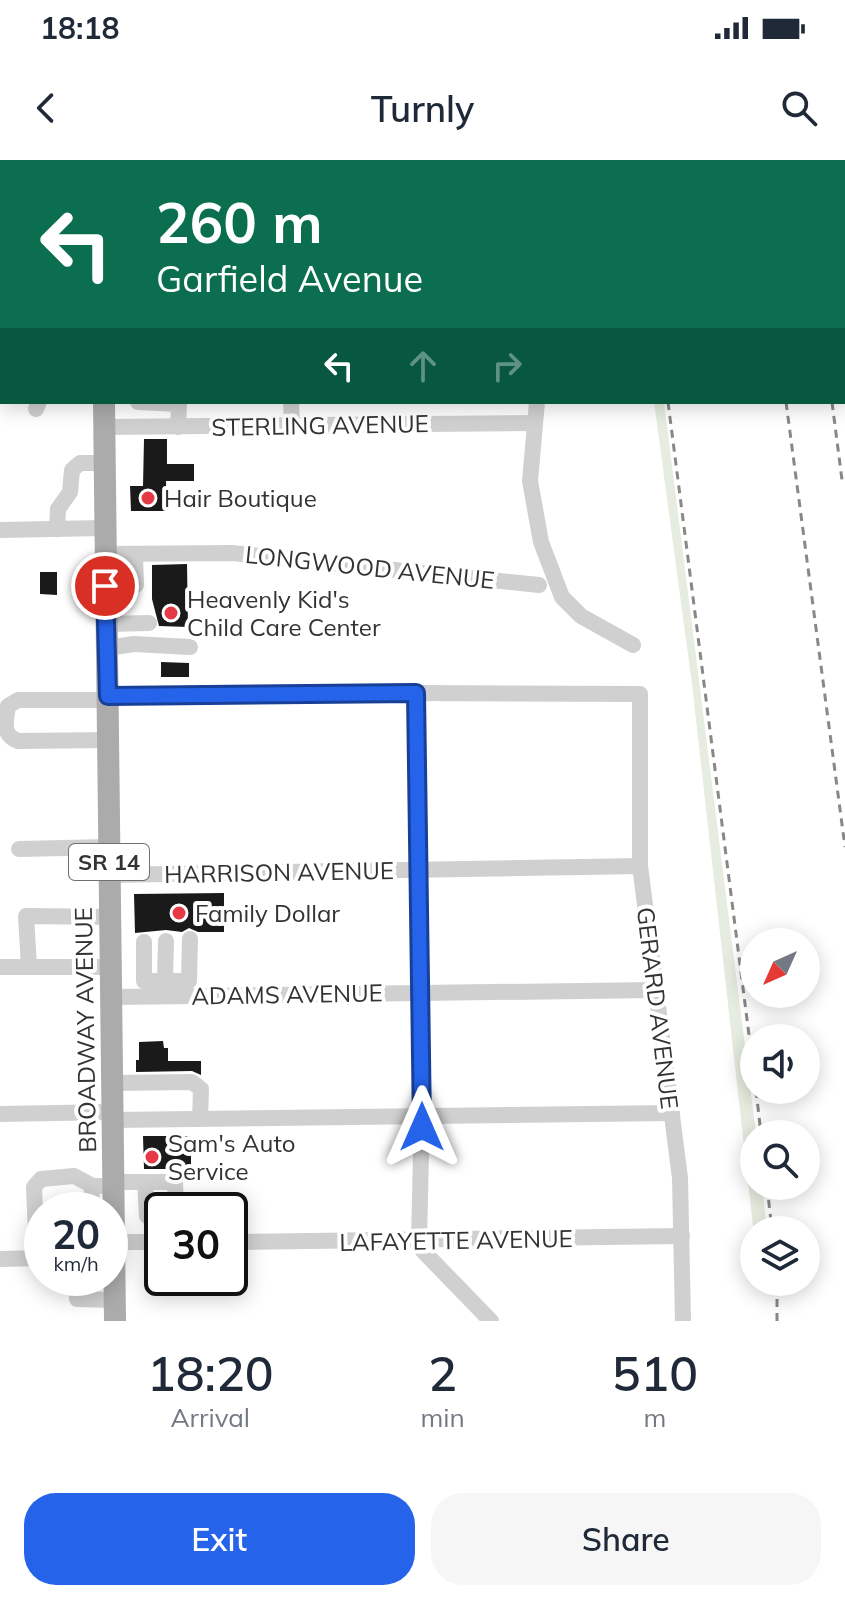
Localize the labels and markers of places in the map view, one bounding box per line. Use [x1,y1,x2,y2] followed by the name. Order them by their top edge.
[164,483,317,513] place label: Hair Boutique
[139,489,157,507] marker: Hair Boutique
[71,552,139,620] pin
[187,584,381,642] place label: Heavenly Kid's Child Care Center
[162,604,180,622] marker: Heavenly Kid's Child Care Center
[195,898,340,928] place label: Family Dollar
[170,904,188,922] marker: Family Dollar
[168,1128,295,1186] place label: Sam's Auto Service
[143,1148,161,1166] marker: Sam's Auto Service

